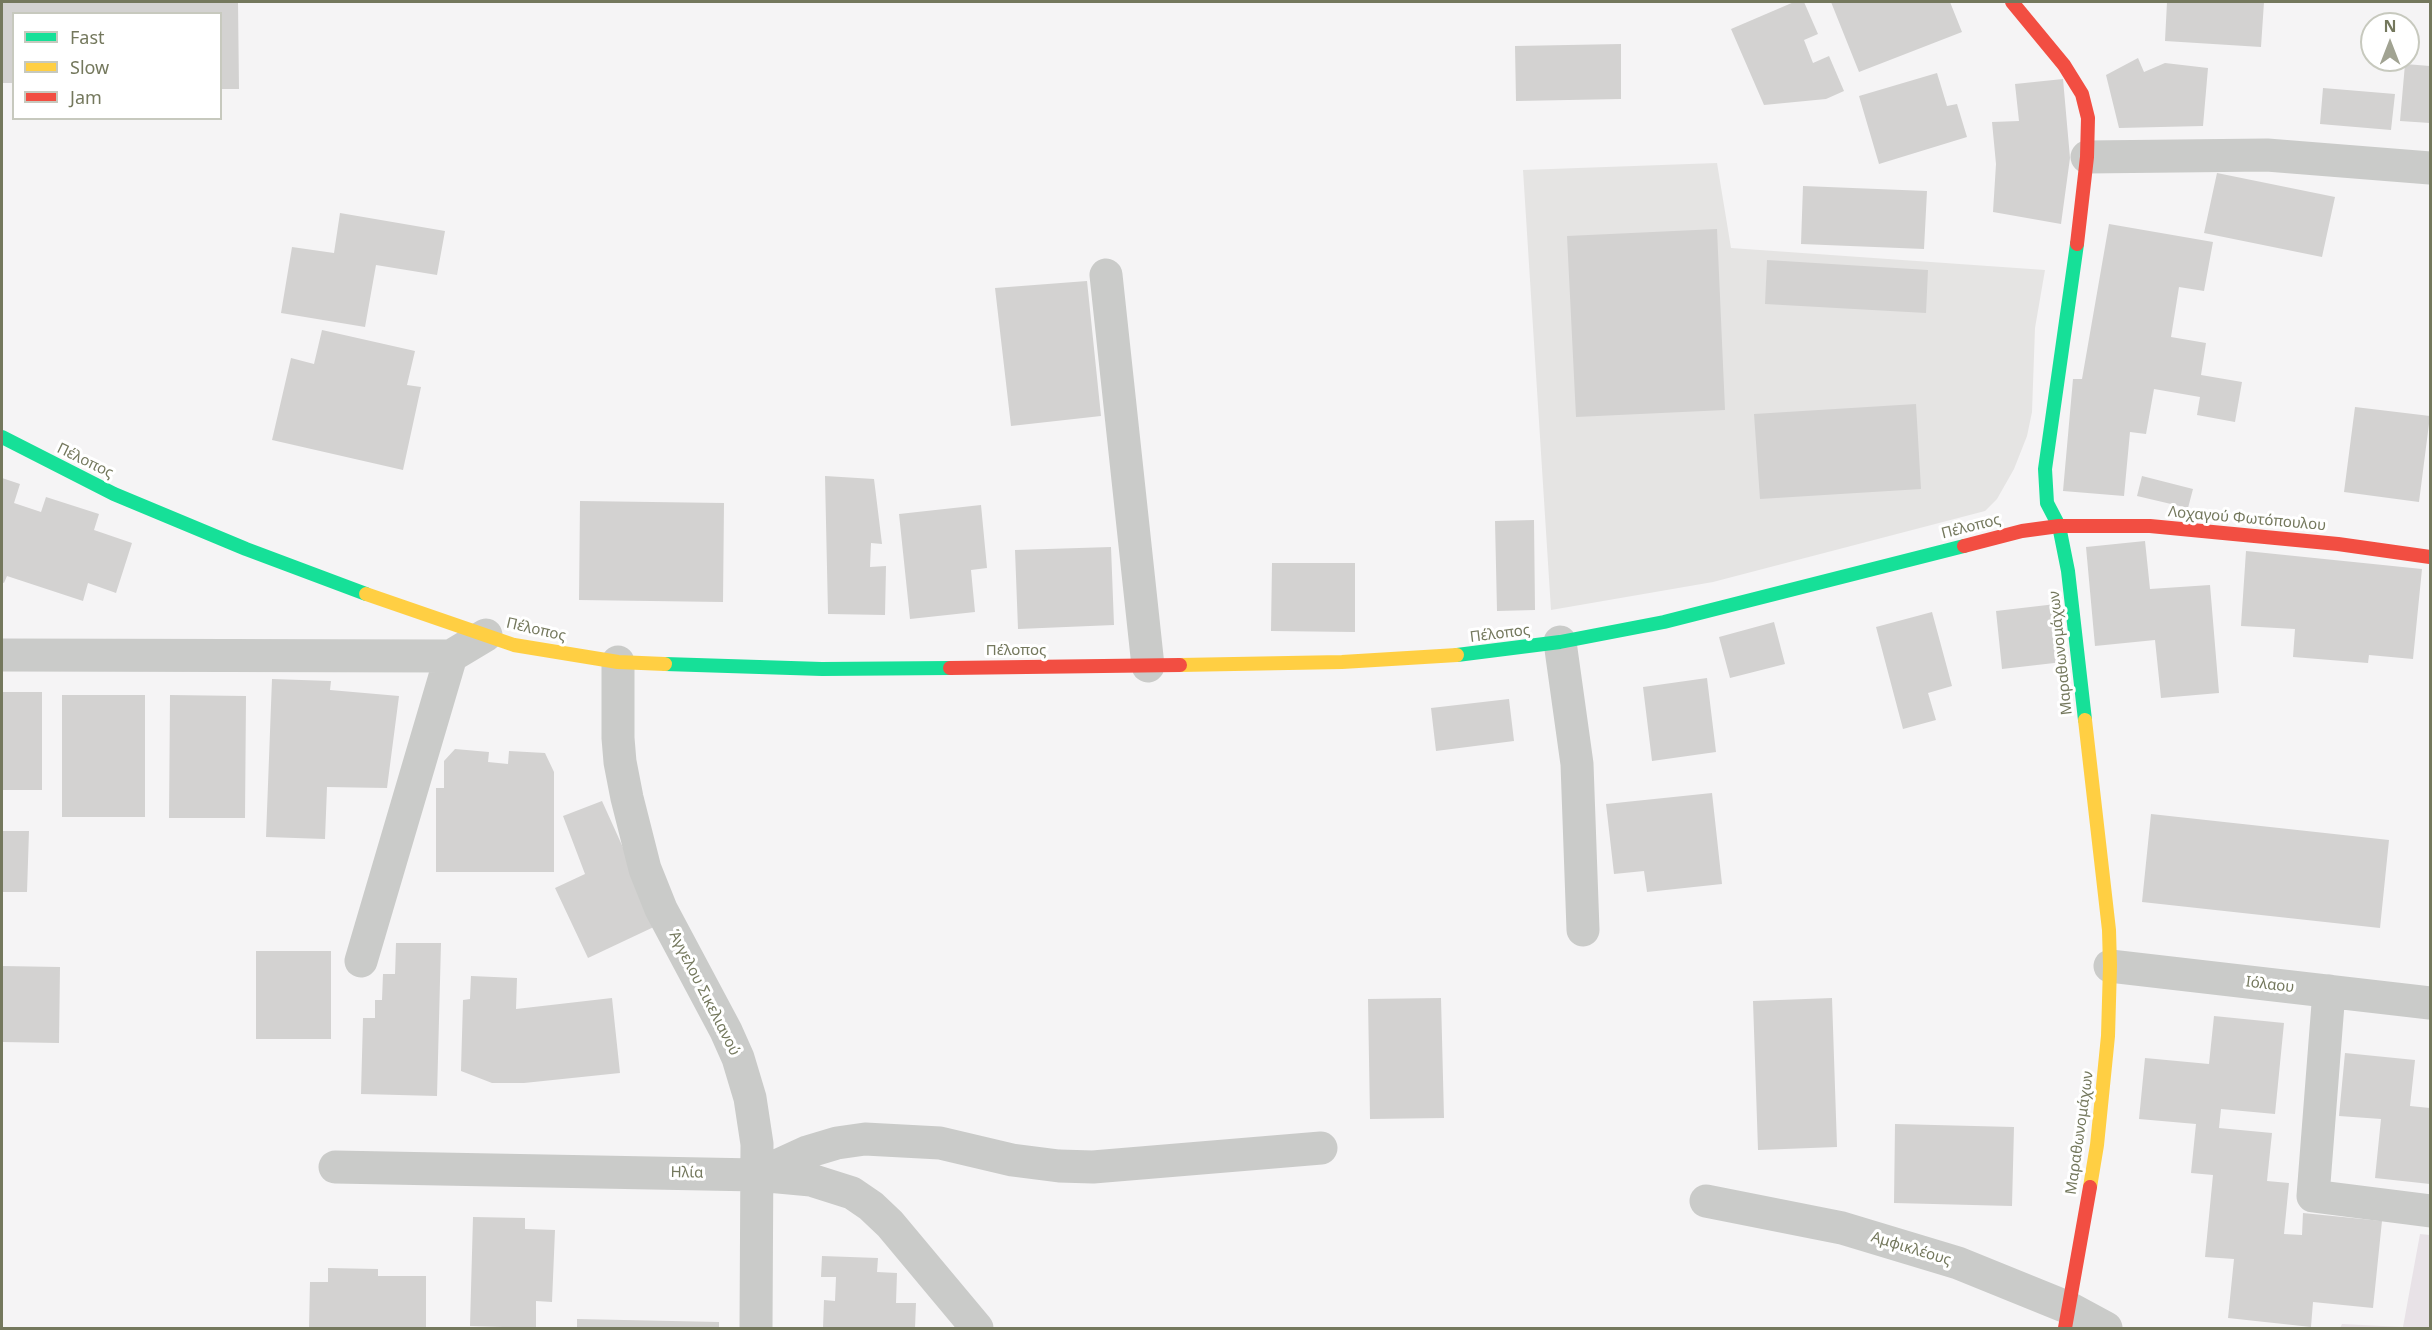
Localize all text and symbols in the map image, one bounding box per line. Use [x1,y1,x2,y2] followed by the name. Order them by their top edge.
[12,12,222,120] legend
[2360,12,2420,72] north arrow
[2383,15,2397,37] text: N
[70,25,105,49] text: Fast
[70,55,109,79] text: Slow
[70,85,102,109] text: Jam
[54,440,116,482] street label: Πέλοπος
[2167,503,2327,535] street label: Λοχαγού Φωτόπουλου
[1939,511,2003,543] street label: Πέλοπος
[2046,590,2076,716] street label: Μαραθωνομάχων
[504,614,568,646] street label: Πέλοπος
[1469,621,1531,647] street label: Πέλοπος
[986,642,1046,660] street label: Πέλοπος
[664,927,744,1059] street label: Άγγελου Σικελιανού
[2245,973,2295,997] street label: Ιόλαου
[2062,1070,2098,1196] street label: Μαραθωνομάχων
[670,1164,704,1182] street label: Ηλία
[1869,1228,1953,1270] street label: Αμφικλέους

